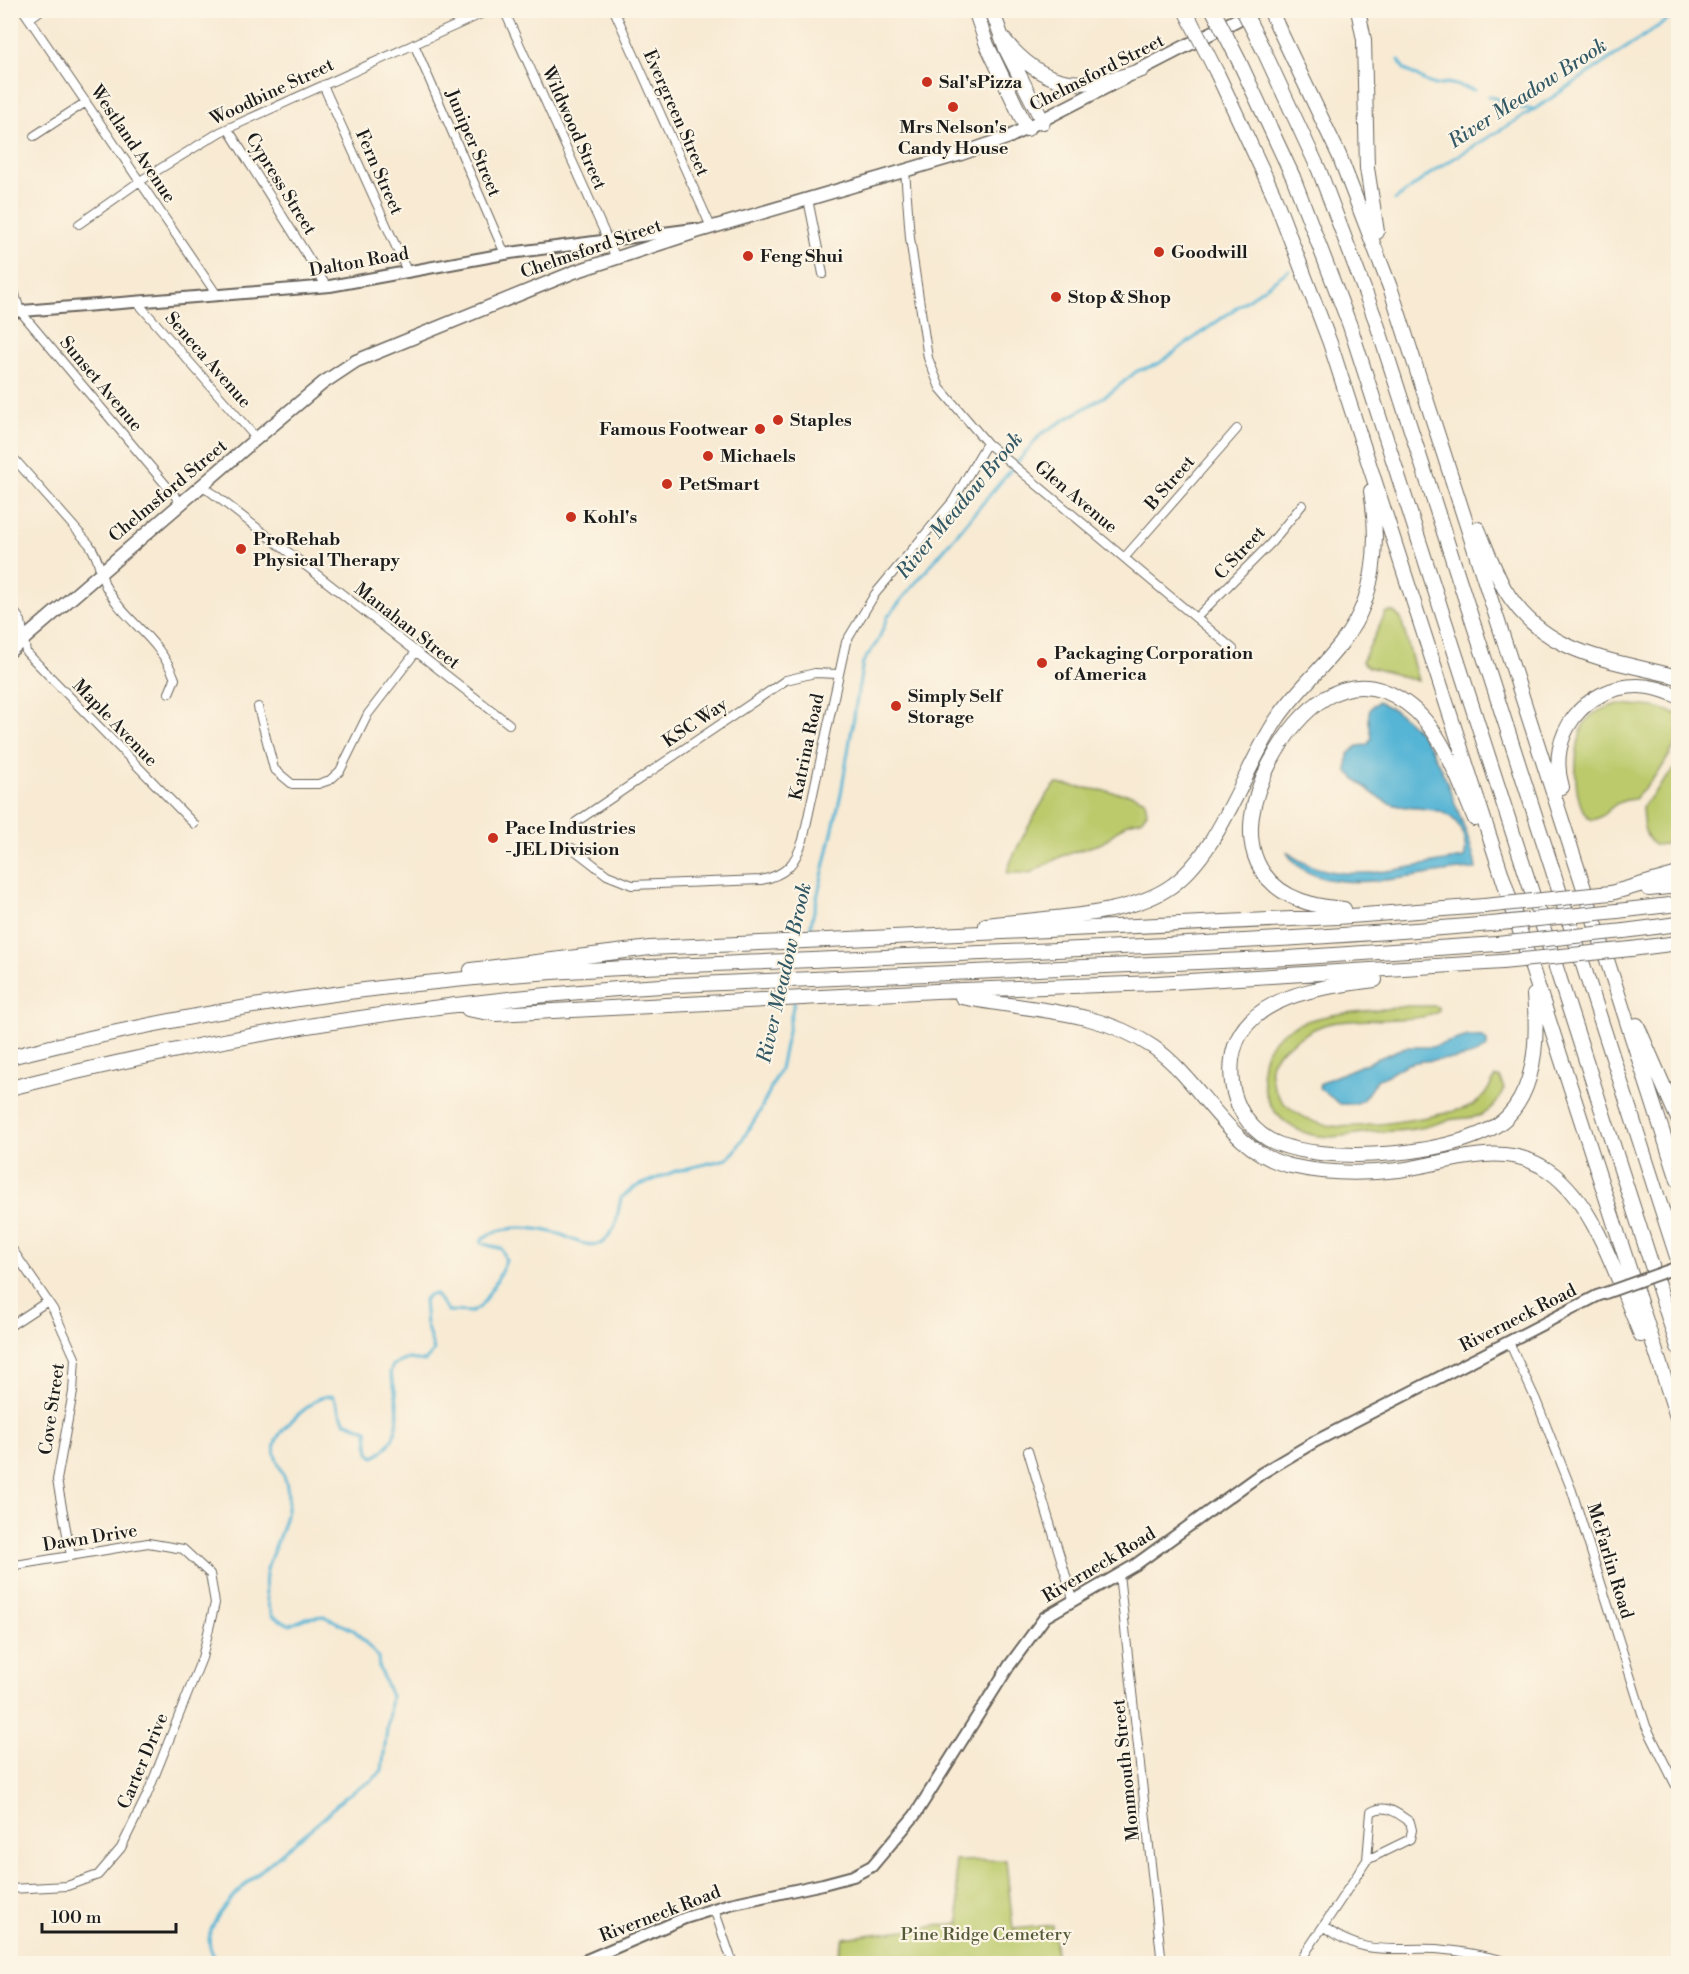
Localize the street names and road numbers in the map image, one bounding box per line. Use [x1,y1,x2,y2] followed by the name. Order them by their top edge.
[1026,29,1169,117] street label: Chelmsford Street
[638,46,714,180] street label: Evergreen Street
[205,53,338,131] street label: Woodbine Street
[536,62,612,194] street label: Wildwood Street
[85,80,181,207] street label: Westland Avenue
[440,85,506,201] street label: Juniper Street
[350,126,408,219] street label: Fern Street
[240,129,322,240] street label: Cypress Street
[517,214,665,284] street label: Chelmsford Street
[307,242,411,282] street label: Dalton Road
[160,307,256,413] street label: Seneca Avenue
[54,332,148,436] street label: Sunset Avenue
[104,434,233,547] street label: Chelmsford Street
[1139,450,1200,516] street label: B Street
[1030,456,1122,538] street label: Glen Avenue
[1209,521,1271,585] street label: C Street
[349,578,465,675] street label: Manahan Street
[68,674,162,772] street label: Maple Avenue
[784,691,830,803] street label: Katrina Road
[658,693,732,753] street label: KSC Way
[1456,1278,1581,1357] street label: Riverneck Road
[34,1361,70,1456] street label: Cove Street
[1581,1500,1639,1622] street label: McFarlin Road
[41,1519,139,1557] street label: Dawn Drive
[1038,1522,1160,1608] street label: Riverneck Road
[1107,1697,1145,1842] street label: Monmouth Street
[112,1709,174,1813] street label: Carter Drive
[596,1880,725,1948] street label: Riverneck Road

